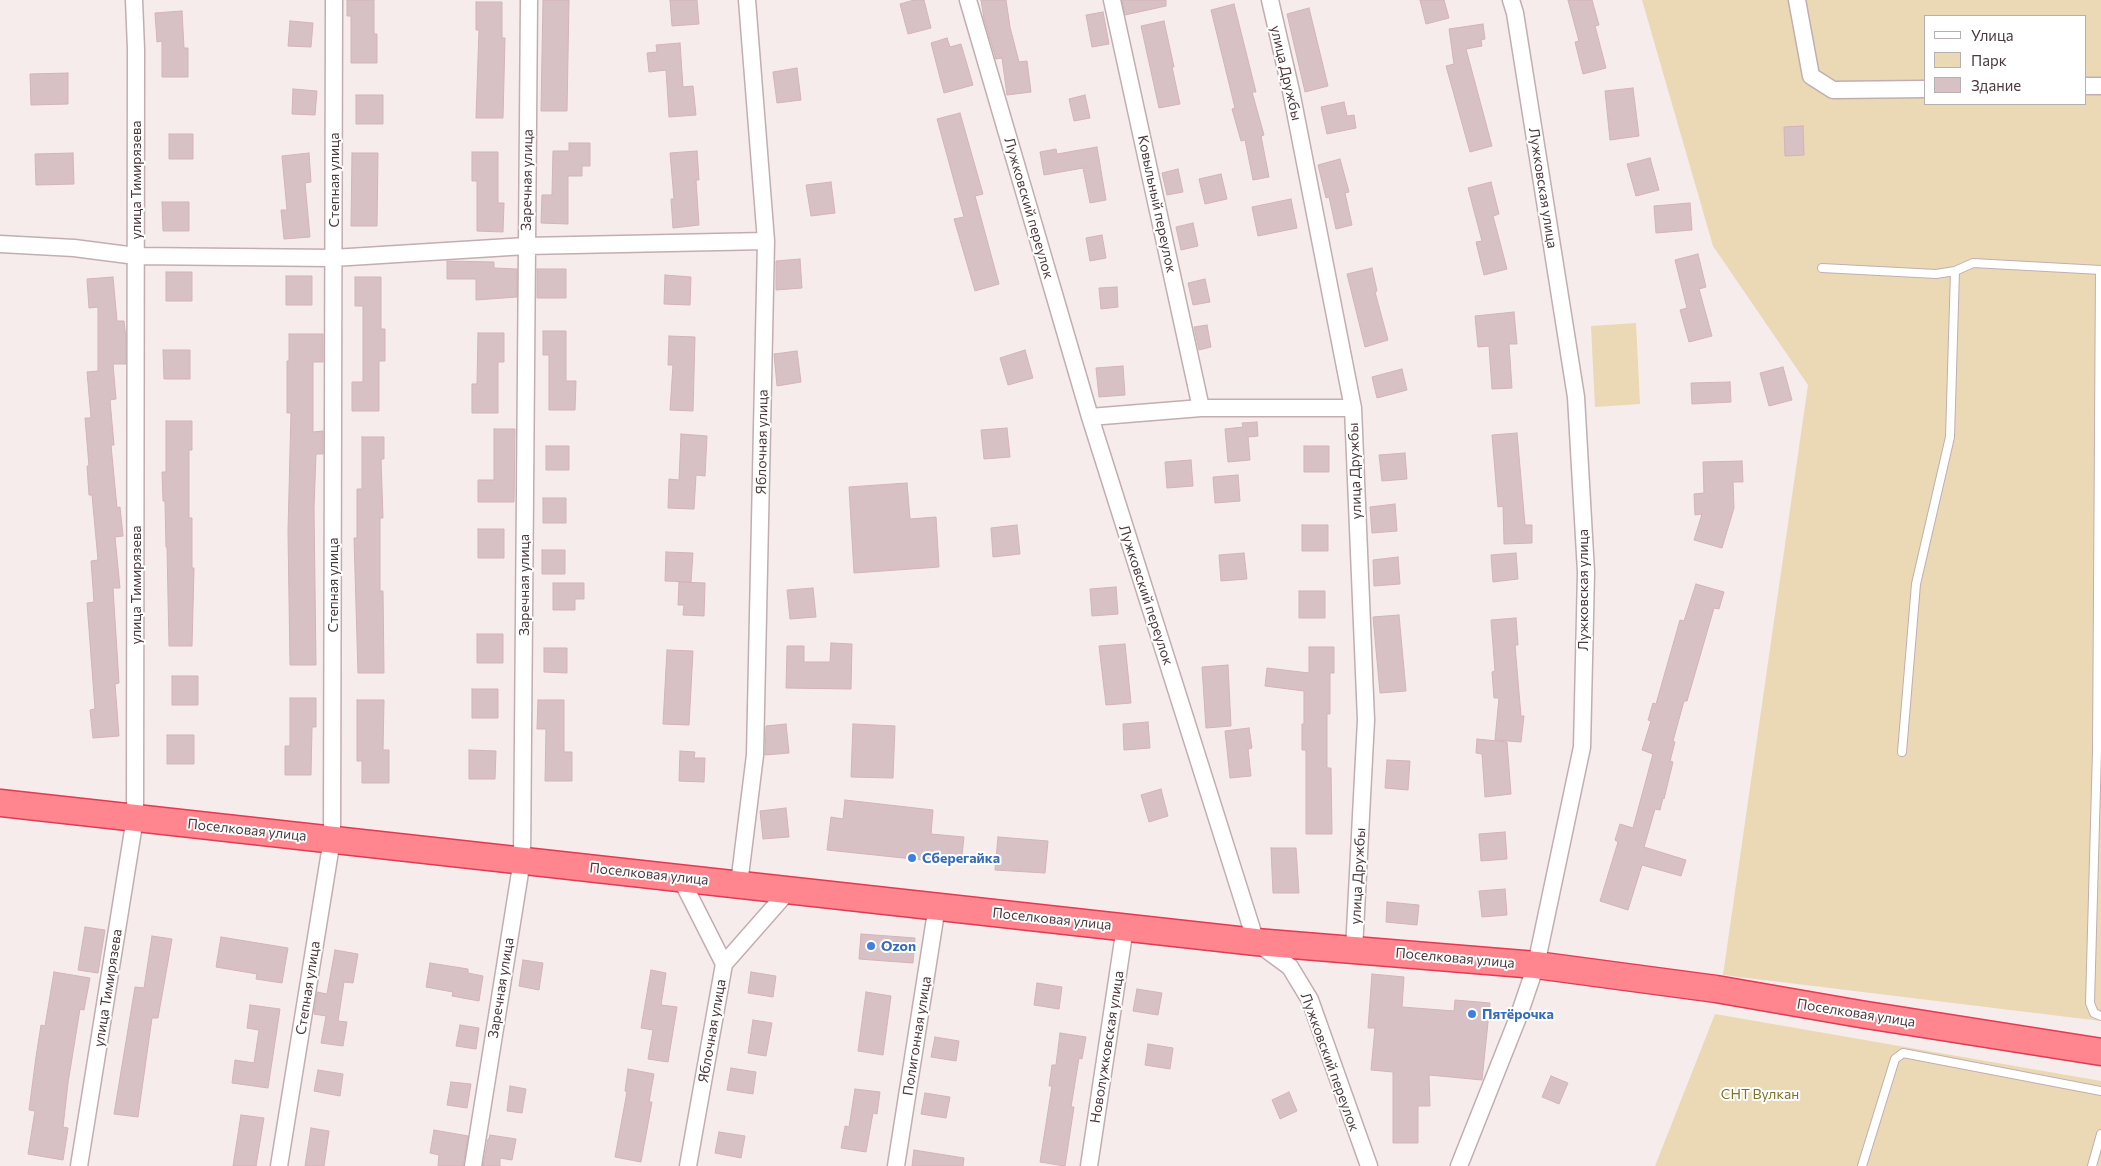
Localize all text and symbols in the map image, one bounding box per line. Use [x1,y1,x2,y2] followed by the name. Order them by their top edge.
[1924,15,2086,105] legend
[1267,24,1305,122] street label: улица Дружбы
[1971,26,2013,44] text: Улица
[1971,51,2007,69] text: Парк
[1971,76,2021,94] text: Здание
[128,120,144,240] street label: улица Тимирязева
[1525,127,1561,249] street label: Лужковская улица
[518,129,536,231] street label: Заречная улица
[326,133,342,227] street label: Степная улица
[1134,134,1180,274] street label: Ковыльный переулок
[1001,135,1057,281] street label: Лужковский переулок
[753,389,771,495] street label: Яблочная улица
[1345,422,1365,520] street label: улица Дружбы
[1115,523,1177,667] street label: Лужковский переулок
[128,525,144,645] street label: улица Тимирязева
[1575,529,1591,651] street label: Лужковская улица
[516,534,532,636] street label: Заречная улица
[325,538,341,632] street label: Степная улица
[187,815,307,845] street label: Поселковая улица
[1347,827,1369,925] street label: улица Дружбы
[922,850,1000,866] place label: Сберегайка
[906,852,918,864] marker: Сберегайка
[589,859,709,889] street label: Поселковая улица
[992,904,1112,934] street label: Поселковая улица
[90,928,126,1048] street label: улица Тимирязева
[485,936,517,1040] street label: Заречная улица
[881,938,916,954] place label: Ozon
[292,940,324,1036] street label: Степная улица
[865,940,877,952] marker: Ozon
[1395,944,1515,972] street label: Поселковая улица
[1087,970,1127,1124] street label: Новолужковская улица
[899,975,935,1097] street label: Полигонная улица
[695,978,729,1084] street label: Яблочная улица
[1297,990,1363,1134] street label: Лужковский переулок
[1796,995,1916,1031] street label: Поселковая улица
[1482,1006,1554,1022] place label: Пятёрочка
[1466,1008,1478,1020] marker: Пятёрочка
[1721,1086,1799,1102] park label: СНТ Вулкан

